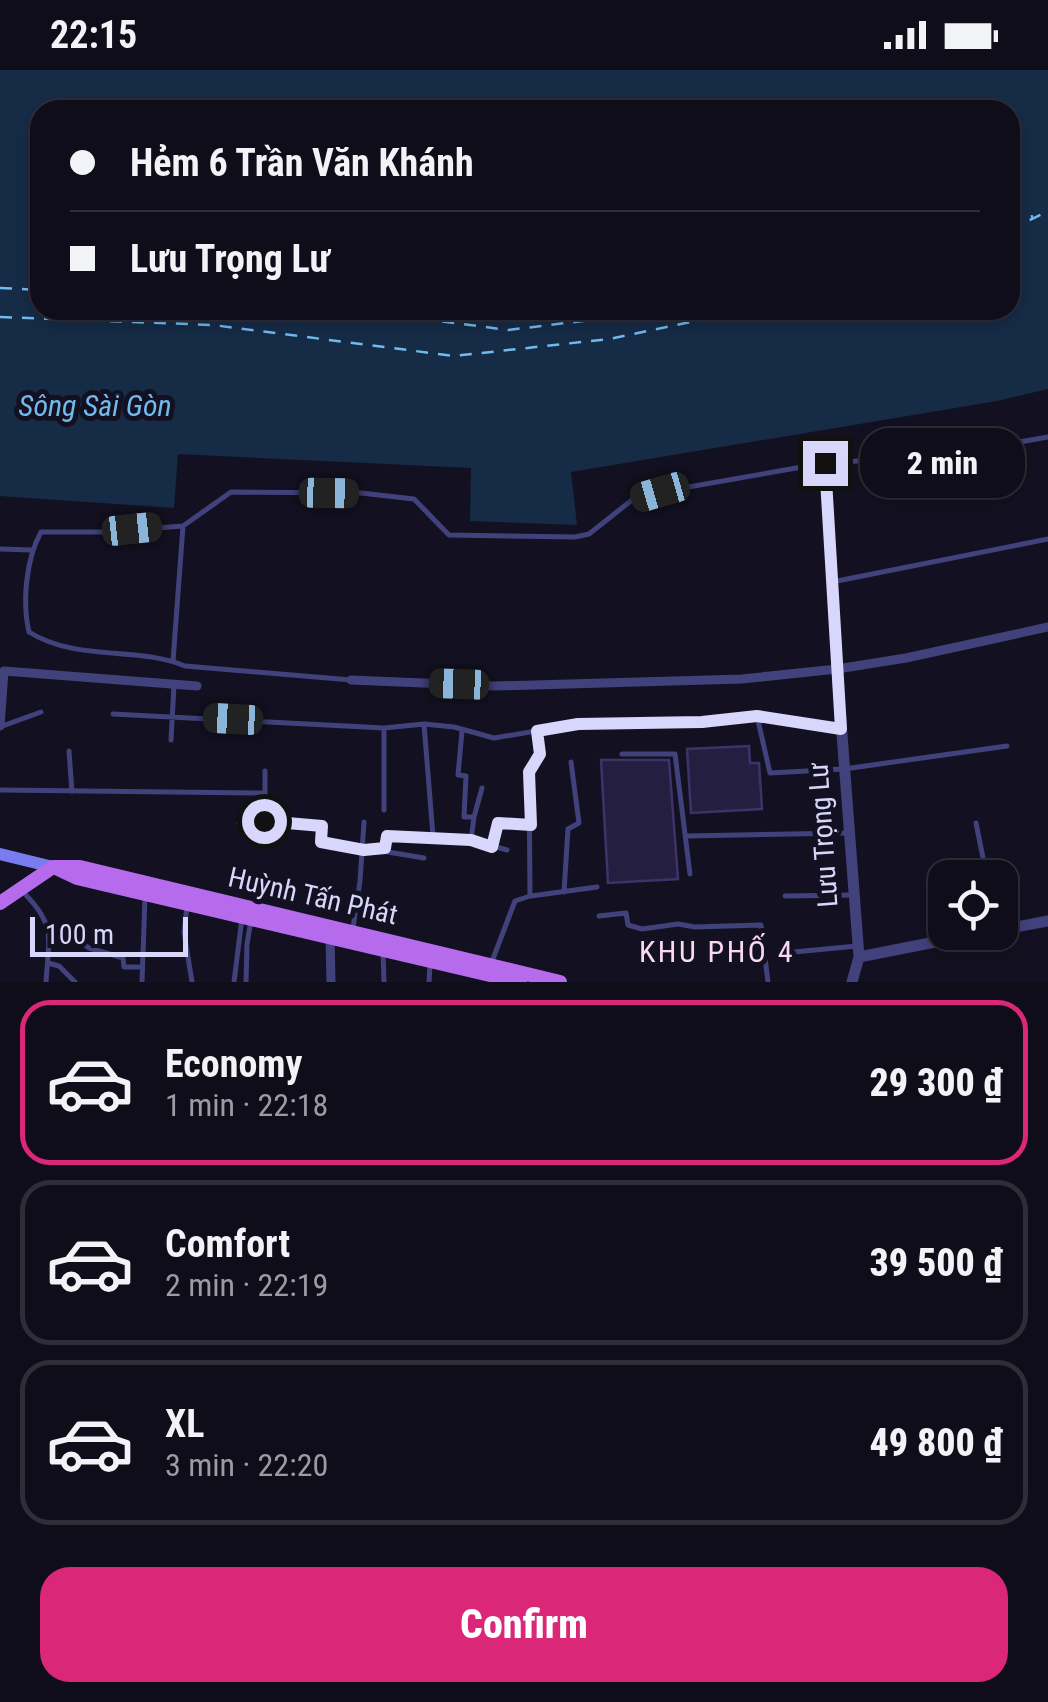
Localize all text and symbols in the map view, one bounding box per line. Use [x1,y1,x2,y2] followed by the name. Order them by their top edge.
[50,13,137,57] text: 22:15
[130,141,474,185] text: Hẻm 6 Trần Văn Khánh
[130,237,330,281] text: Lưu Trọng Lư
[18,388,172,423] water label: Sông Sài Gòn
[860,428,1025,498] callout: 2 min
[803,441,848,486] route end
[907,444,978,482] text: 2 min
[627,469,693,515] car
[299,477,359,509] car
[101,511,163,547] car
[428,668,490,700] car
[202,702,264,736] car
[801,761,845,909] street label: Lưu Trọng Lư
[242,799,287,844] route start
[225,860,401,932] street label: Huỳnh Tấn Phát
[928,860,1018,950] map controls
[928,860,1018,950] button: locate
[30,912,188,956] scale bar
[45,918,114,951] text: 100 m
[639,933,795,969] district label: KHU PHỐ 4
[45,1038,135,1128] icon: car
[165,1042,302,1086] text: Economy
[870,1061,1003,1105] text: 29 300 ₫
[165,1086,328,1124] text: 1 min · 22:18
[45,1218,135,1308] icon: car
[165,1222,290,1266] text: Comfort
[870,1241,1003,1285] text: 39 500 ₫
[165,1266,328,1304] text: 2 min · 22:19
[45,1398,135,1488] icon: car
[165,1402,204,1446] text: XL
[870,1421,1003,1465] text: 49 800 ₫
[165,1446,328,1484] text: 3 min · 22:20
[40,1567,1008,1682] button: Confirm

